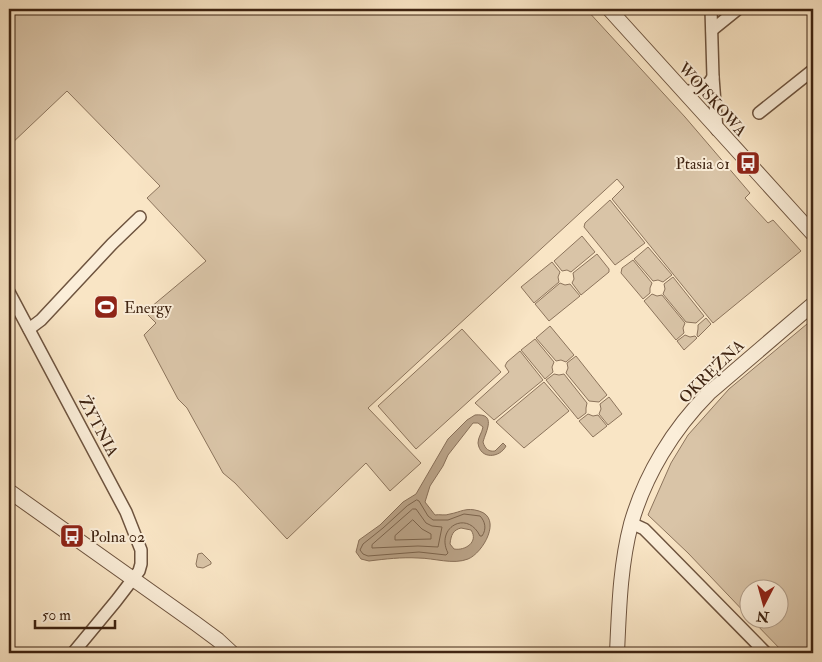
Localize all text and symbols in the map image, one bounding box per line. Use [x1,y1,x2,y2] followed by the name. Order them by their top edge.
[672,58,751,142] street label: WOJSKOWA
[735,150,761,176] bus stop icon: Ptasia 01
[676,154,730,174] place label: Ptasia 01
[93,294,119,320] sports icon: Energy
[124,298,172,318] place label: Energy
[674,335,749,408] street label: OKRĘŻNA
[74,392,123,460] street label: ŻYTNIA
[59,523,85,549] bus stop icon: Polna 02
[90,527,145,547] place label: Polna 02
[740,580,790,630] north arrow
[35,597,115,629] scale bar
[42,606,71,625] text: 50 m
[755,607,771,626] text: N

